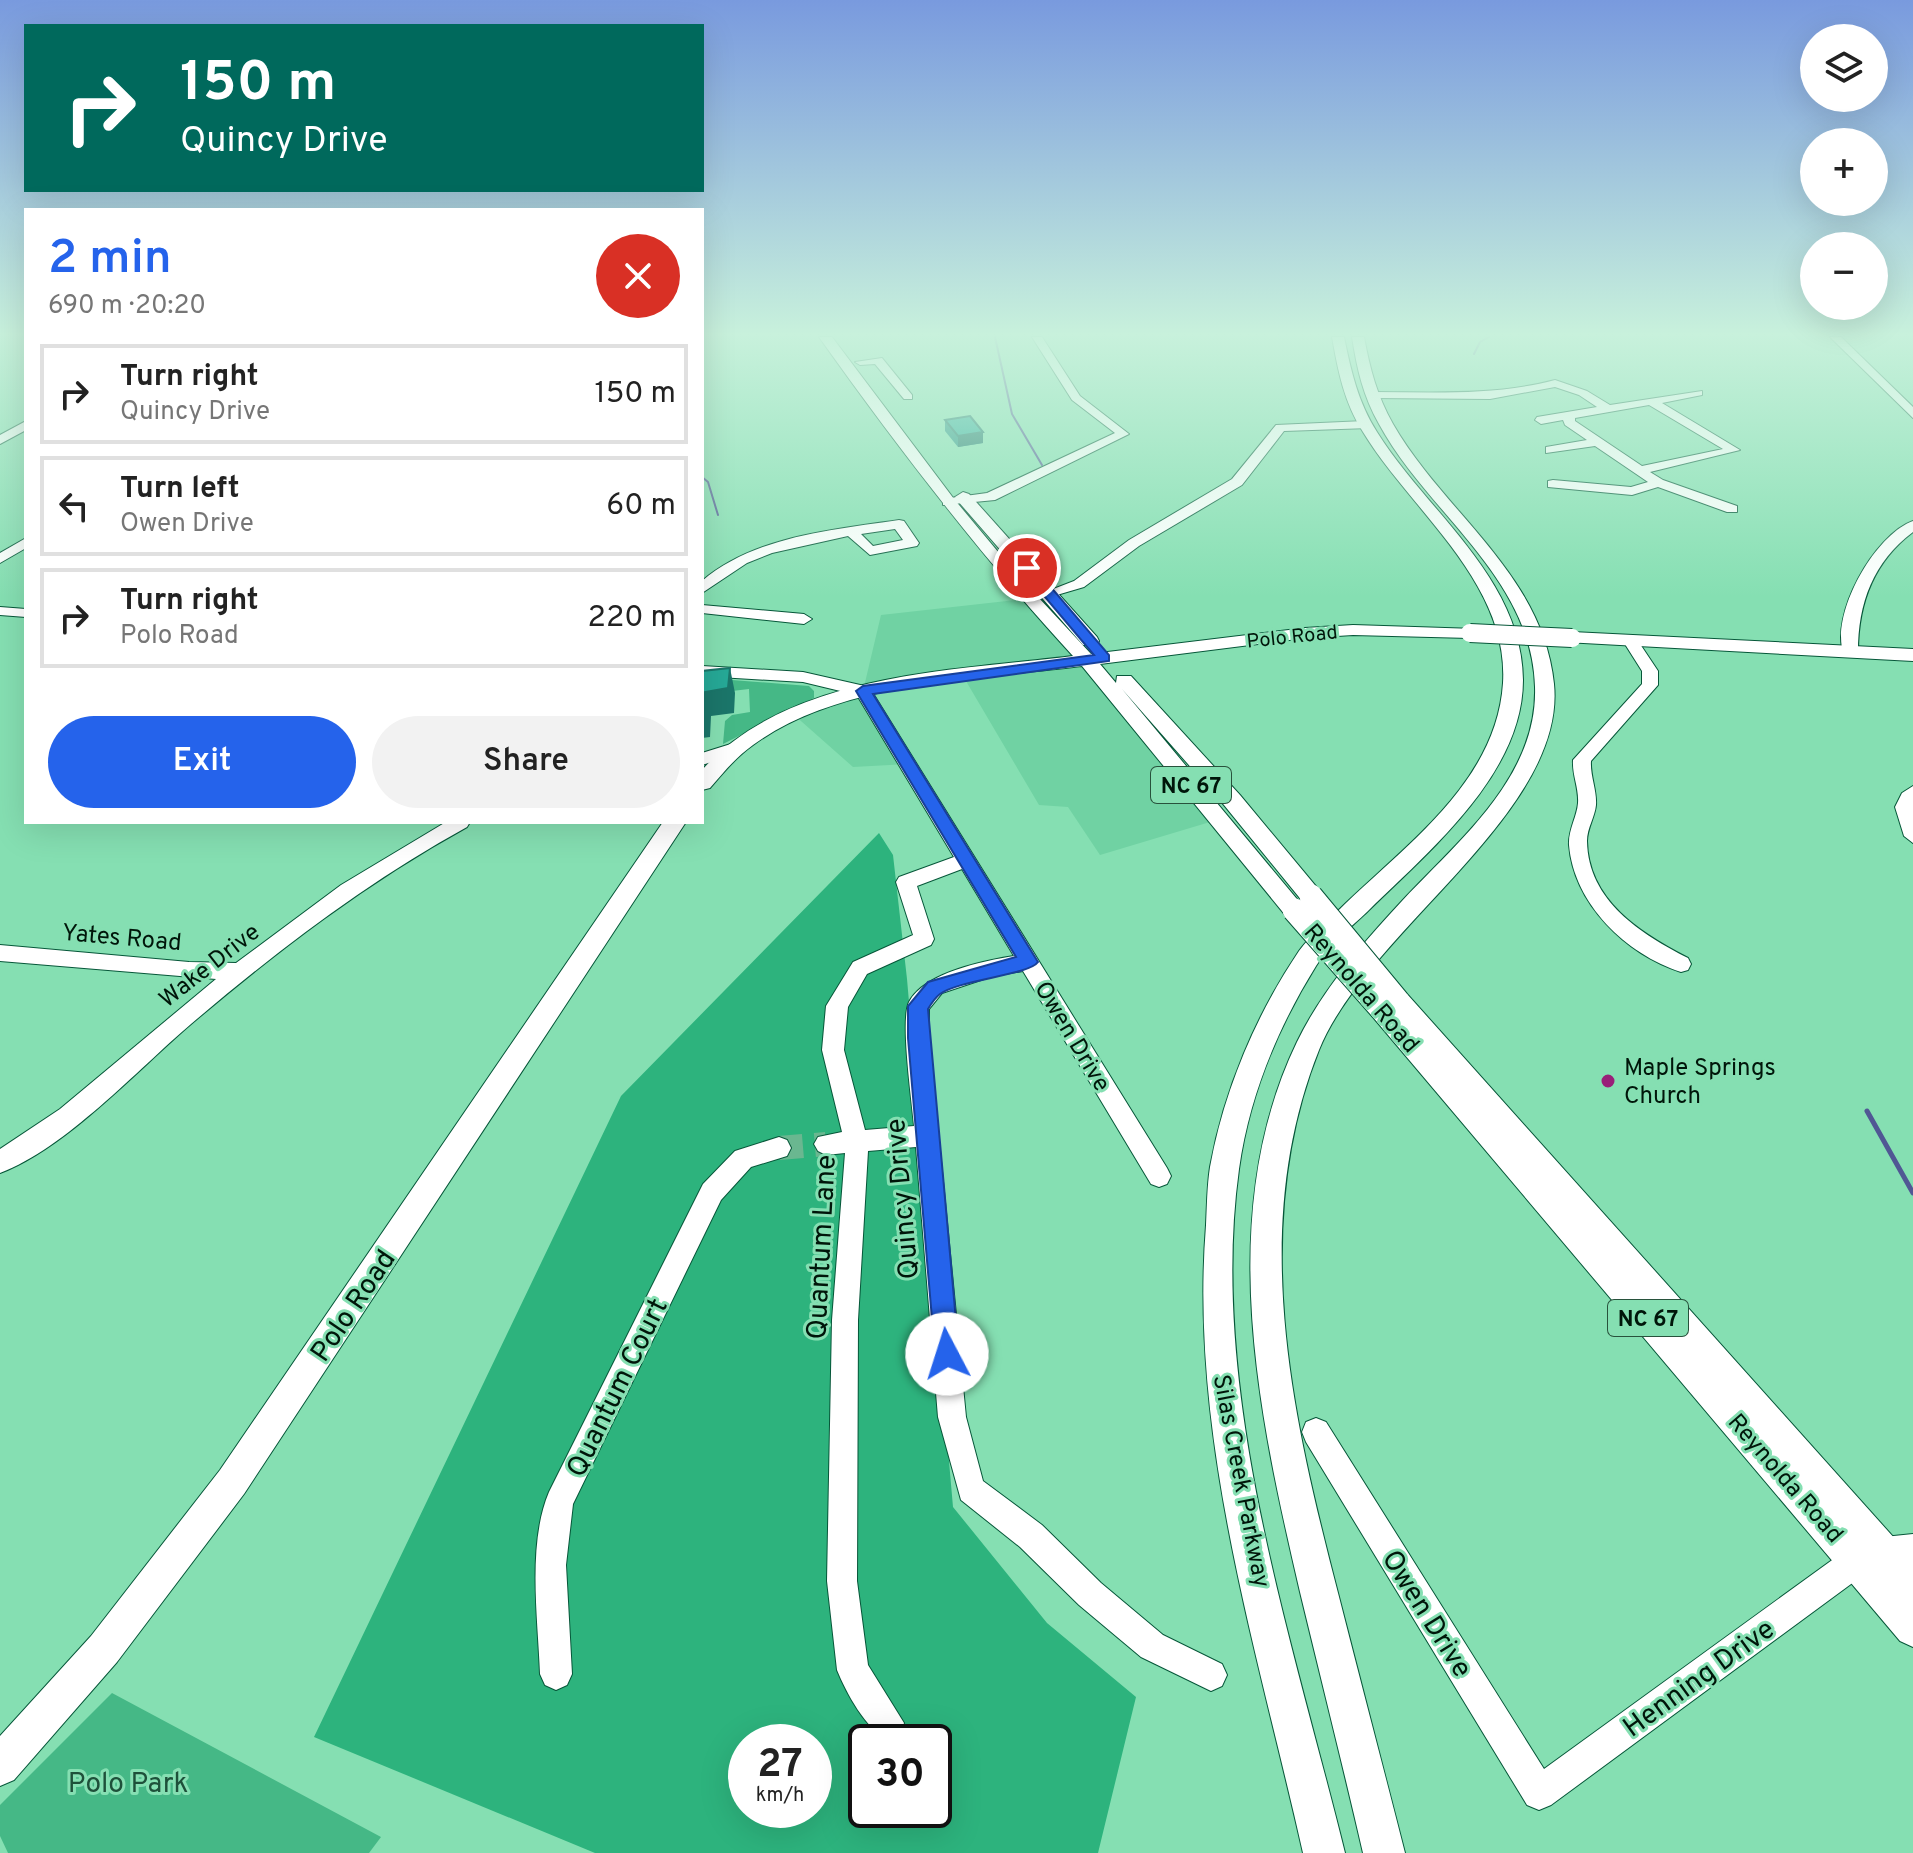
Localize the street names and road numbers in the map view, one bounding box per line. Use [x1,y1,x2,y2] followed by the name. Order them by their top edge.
[1245,620,1339,656] street label: Polo Road
[1151,767,1231,803] road number: NC 67
[154,918,267,1015] street label: Wake Drive
[1296,918,1425,1060] street label: Reynolda Road
[61,919,183,959] street label: Yates Road
[1027,976,1116,1098] street label: Owen Drive
[879,1117,929,1281] street label: Quincy Drive
[800,1154,846,1340] street label: Quantum Lane
[304,1244,405,1370] street label: Polo Road
[560,1293,678,1484] street label: Quantum Court
[1608,1300,1688,1336] road number: NC 67
[1205,1372,1275,1591] street label: Silas Creek Parkway
[1720,1408,1849,1550] street label: Reynolda Road
[1372,1544,1479,1685] street label: Owen Drive
[1617,1612,1783,1747] street label: Henning Drive

